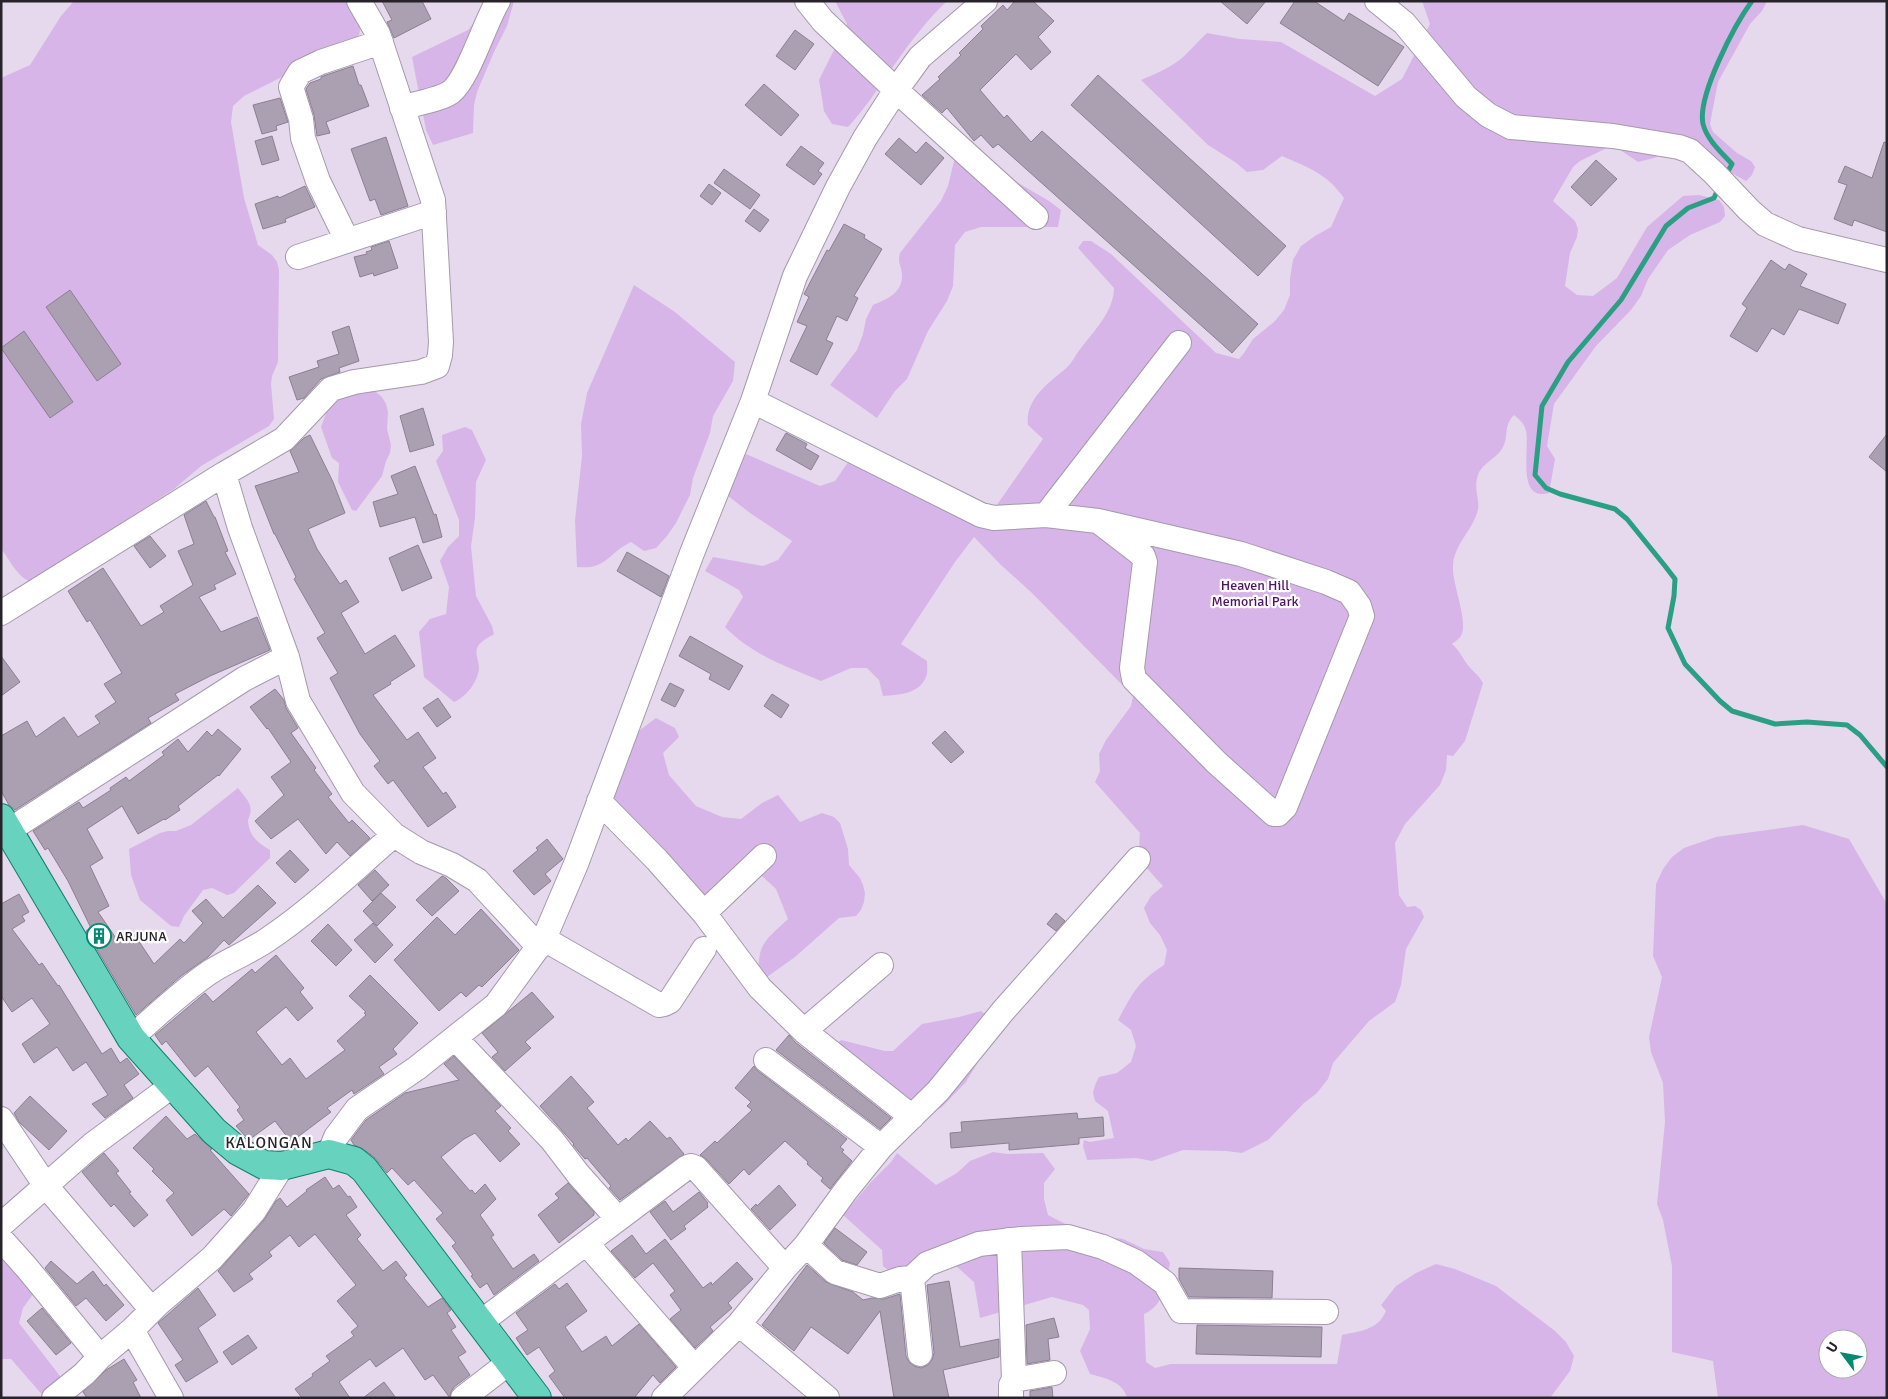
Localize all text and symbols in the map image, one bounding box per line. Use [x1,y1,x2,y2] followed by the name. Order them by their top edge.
[1211,577,1299,610] park label: Heaven Hill Memorial Park
[86,923,112,949] building icon: ARJUNA
[116,928,167,945] place label: ARJUNA
[225,1133,313,1153] district label: KALONGAN
[1818,1329,1868,1379] north arrow
[1823,1339,1842,1356] text: U

